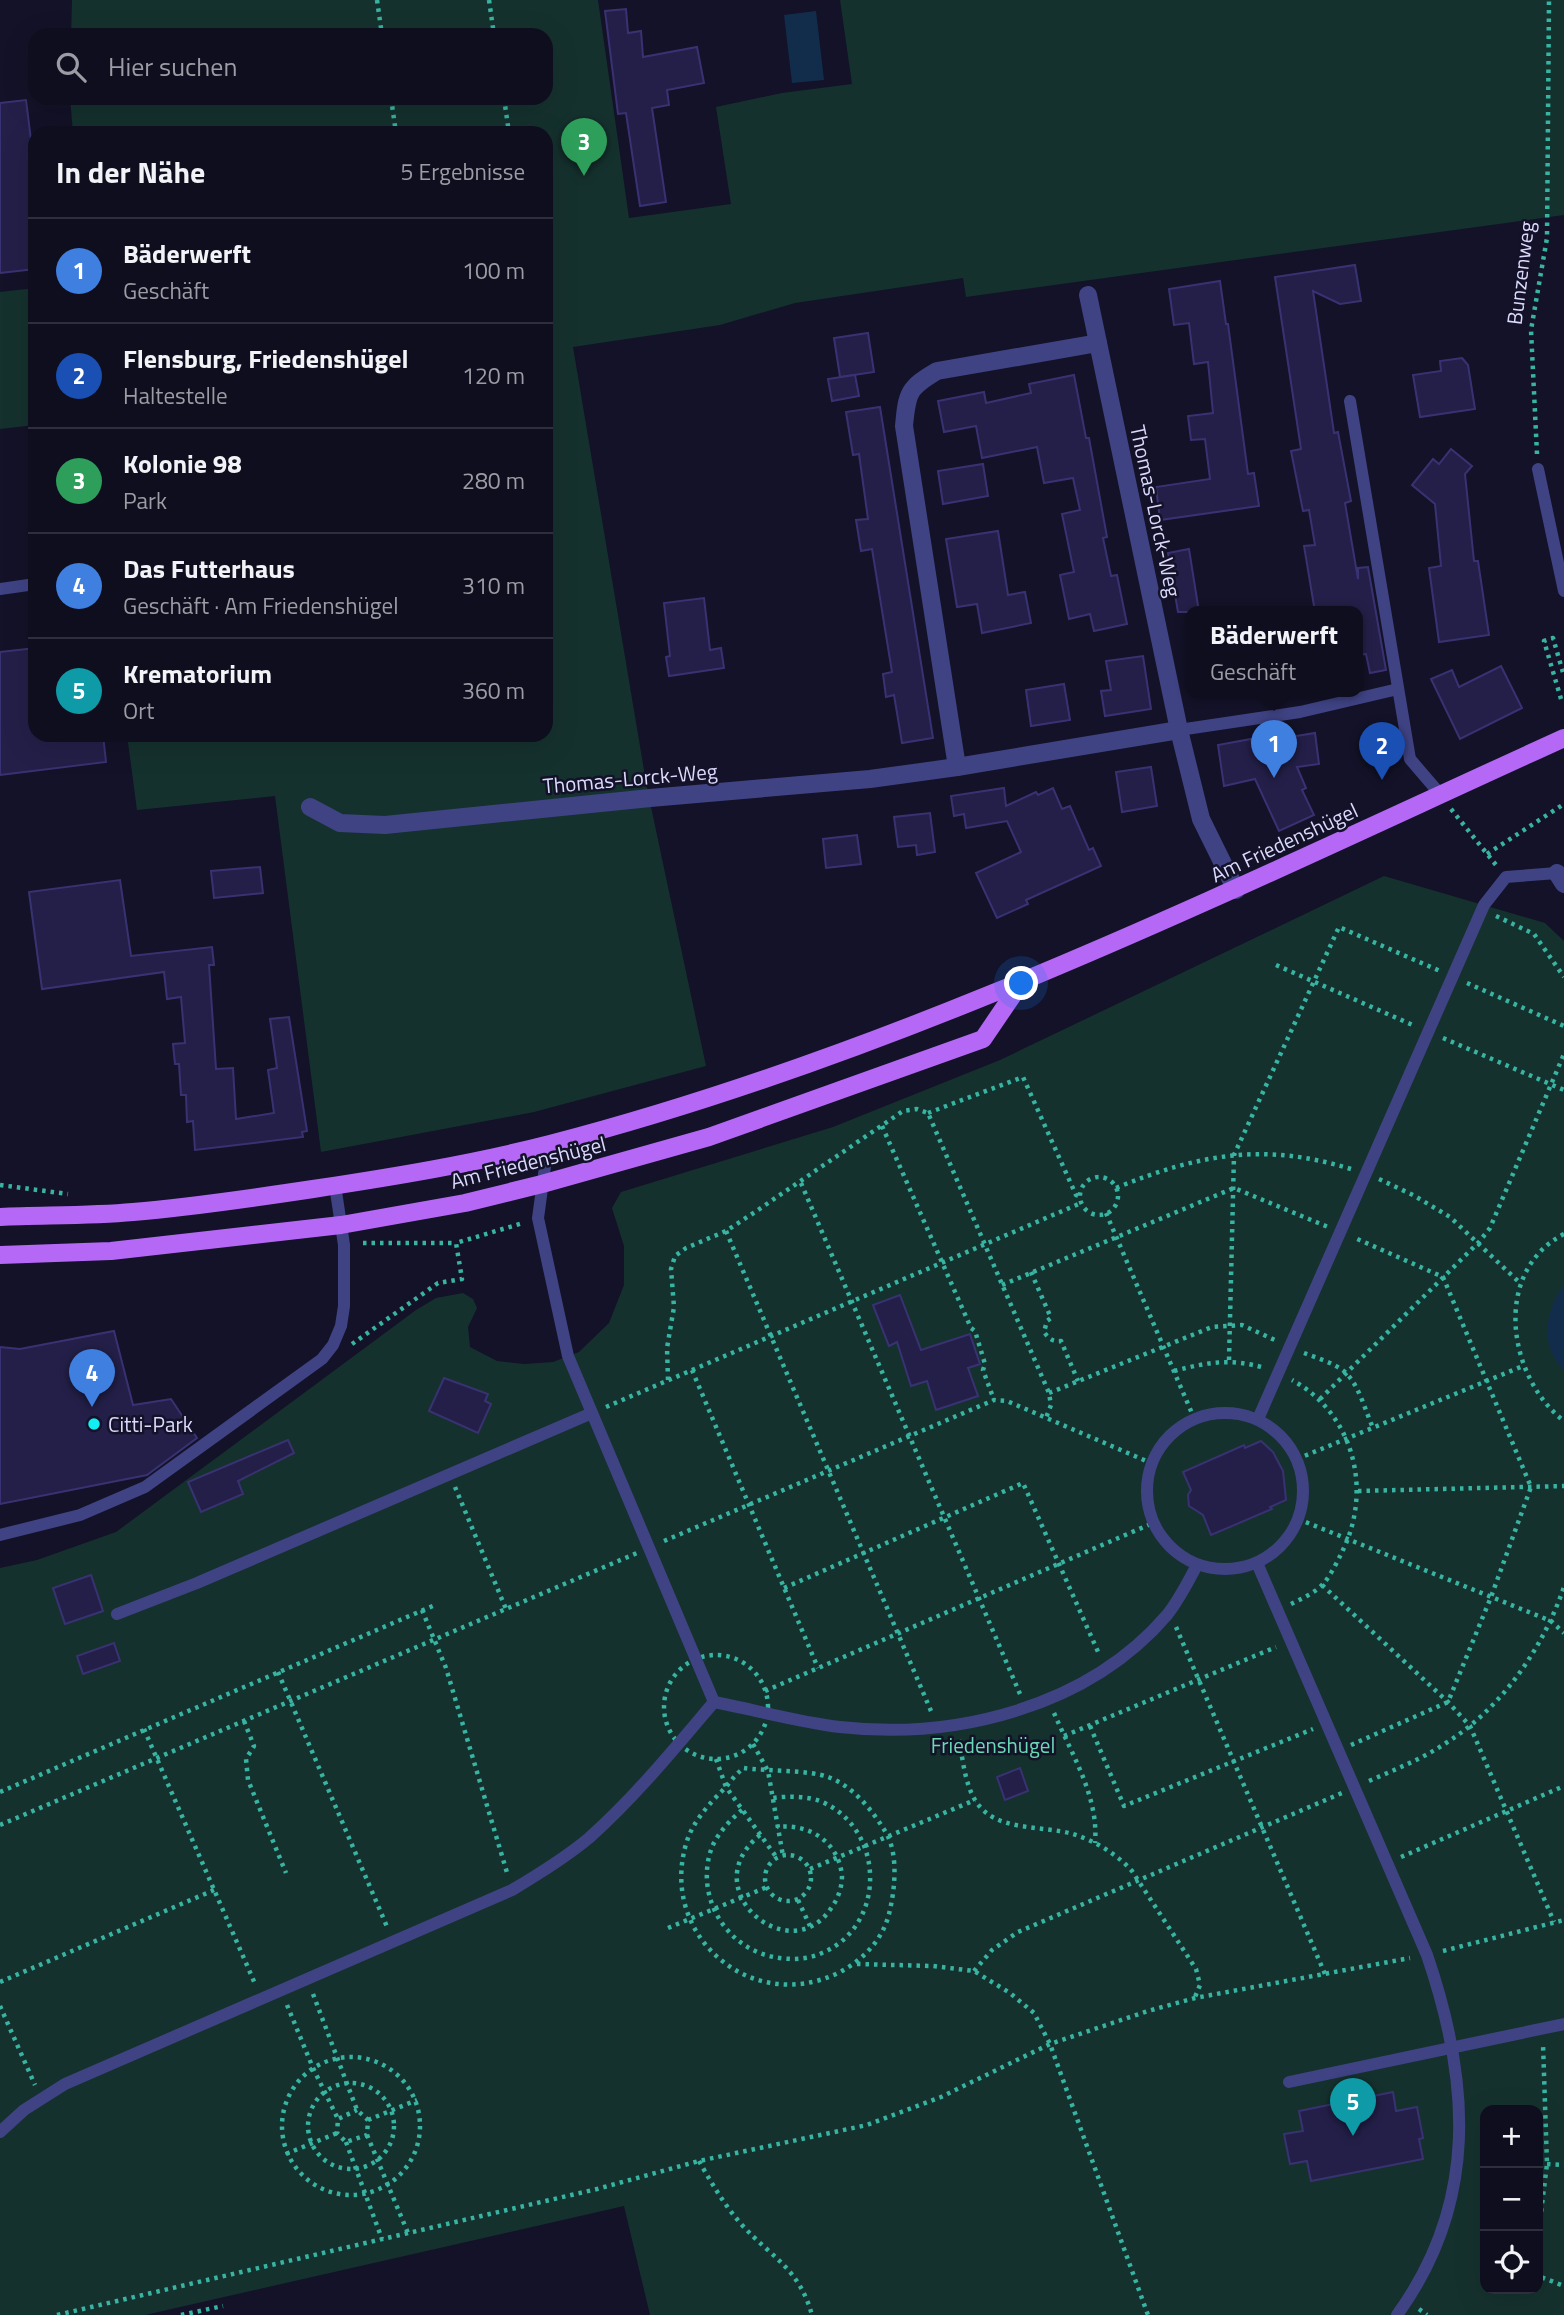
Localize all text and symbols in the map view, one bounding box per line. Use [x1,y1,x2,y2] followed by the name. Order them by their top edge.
[28,28,553,105] search box
[108,47,237,86] text: Hier suchen
[52,48,90,86] icon: search
[561,118,607,176] pin: 3
[56,149,205,195] text: In der Nähe
[401,154,525,189] text: 5 Ergebnisse
[1498,219,1542,327] street label: Bunzenweg
[123,234,251,273] text: Bäderwerft
[73,253,85,288] text: 1
[462,253,525,288] text: 100 m
[123,273,209,308] text: Geschäft
[123,339,408,378] text: Flensburg, Friedenshügel
[73,358,85,393] text: 2
[462,358,525,393] text: 120 m
[123,378,228,413] text: Haltestelle
[1122,422,1190,600] street label: Thomas-Lorck-Weg
[123,444,242,483] text: Kolonie 98
[73,463,85,498] text: 3
[462,463,525,498] text: 280 m
[123,483,167,518] text: Park
[123,549,295,588] text: Das Futterhaus
[73,568,85,603] text: 4
[462,568,525,603] text: 310 m
[123,588,399,623] text: Geschäft · Am Friedenshügel
[1185,606,1363,697] popup
[1210,615,1338,654] text: Bäderwerft
[123,654,272,693] text: Krematorium
[1210,654,1296,689] text: Geschäft
[73,673,85,708] text: 5
[462,673,525,708] text: 360 m
[123,693,154,728] text: Ort
[1251,720,1297,778] pin: 1
[1359,722,1405,780] pin: 2
[541,754,719,802] street label: Thomas-Lorck-Weg
[1205,794,1363,890] street label: Am Friedenshügel
[1004,966,1038,1000] your location
[447,1127,609,1197] street label: Am Friedenshügel
[69,1349,115,1407] pin: 4
[108,1408,193,1440] place label: Citti-Park
[86,1416,102,1432] marker: Citti-Park
[931,1729,1055,1761] park label: Friedenshügel
[1330,2078,1376,2136] pin: 5
[1480,2105,1543,2294] map controls
[1480,2105,1543,2168] button: +
[1480,2168,1543,2231] button: −
[1480,2231,1543,2294] button: locate

